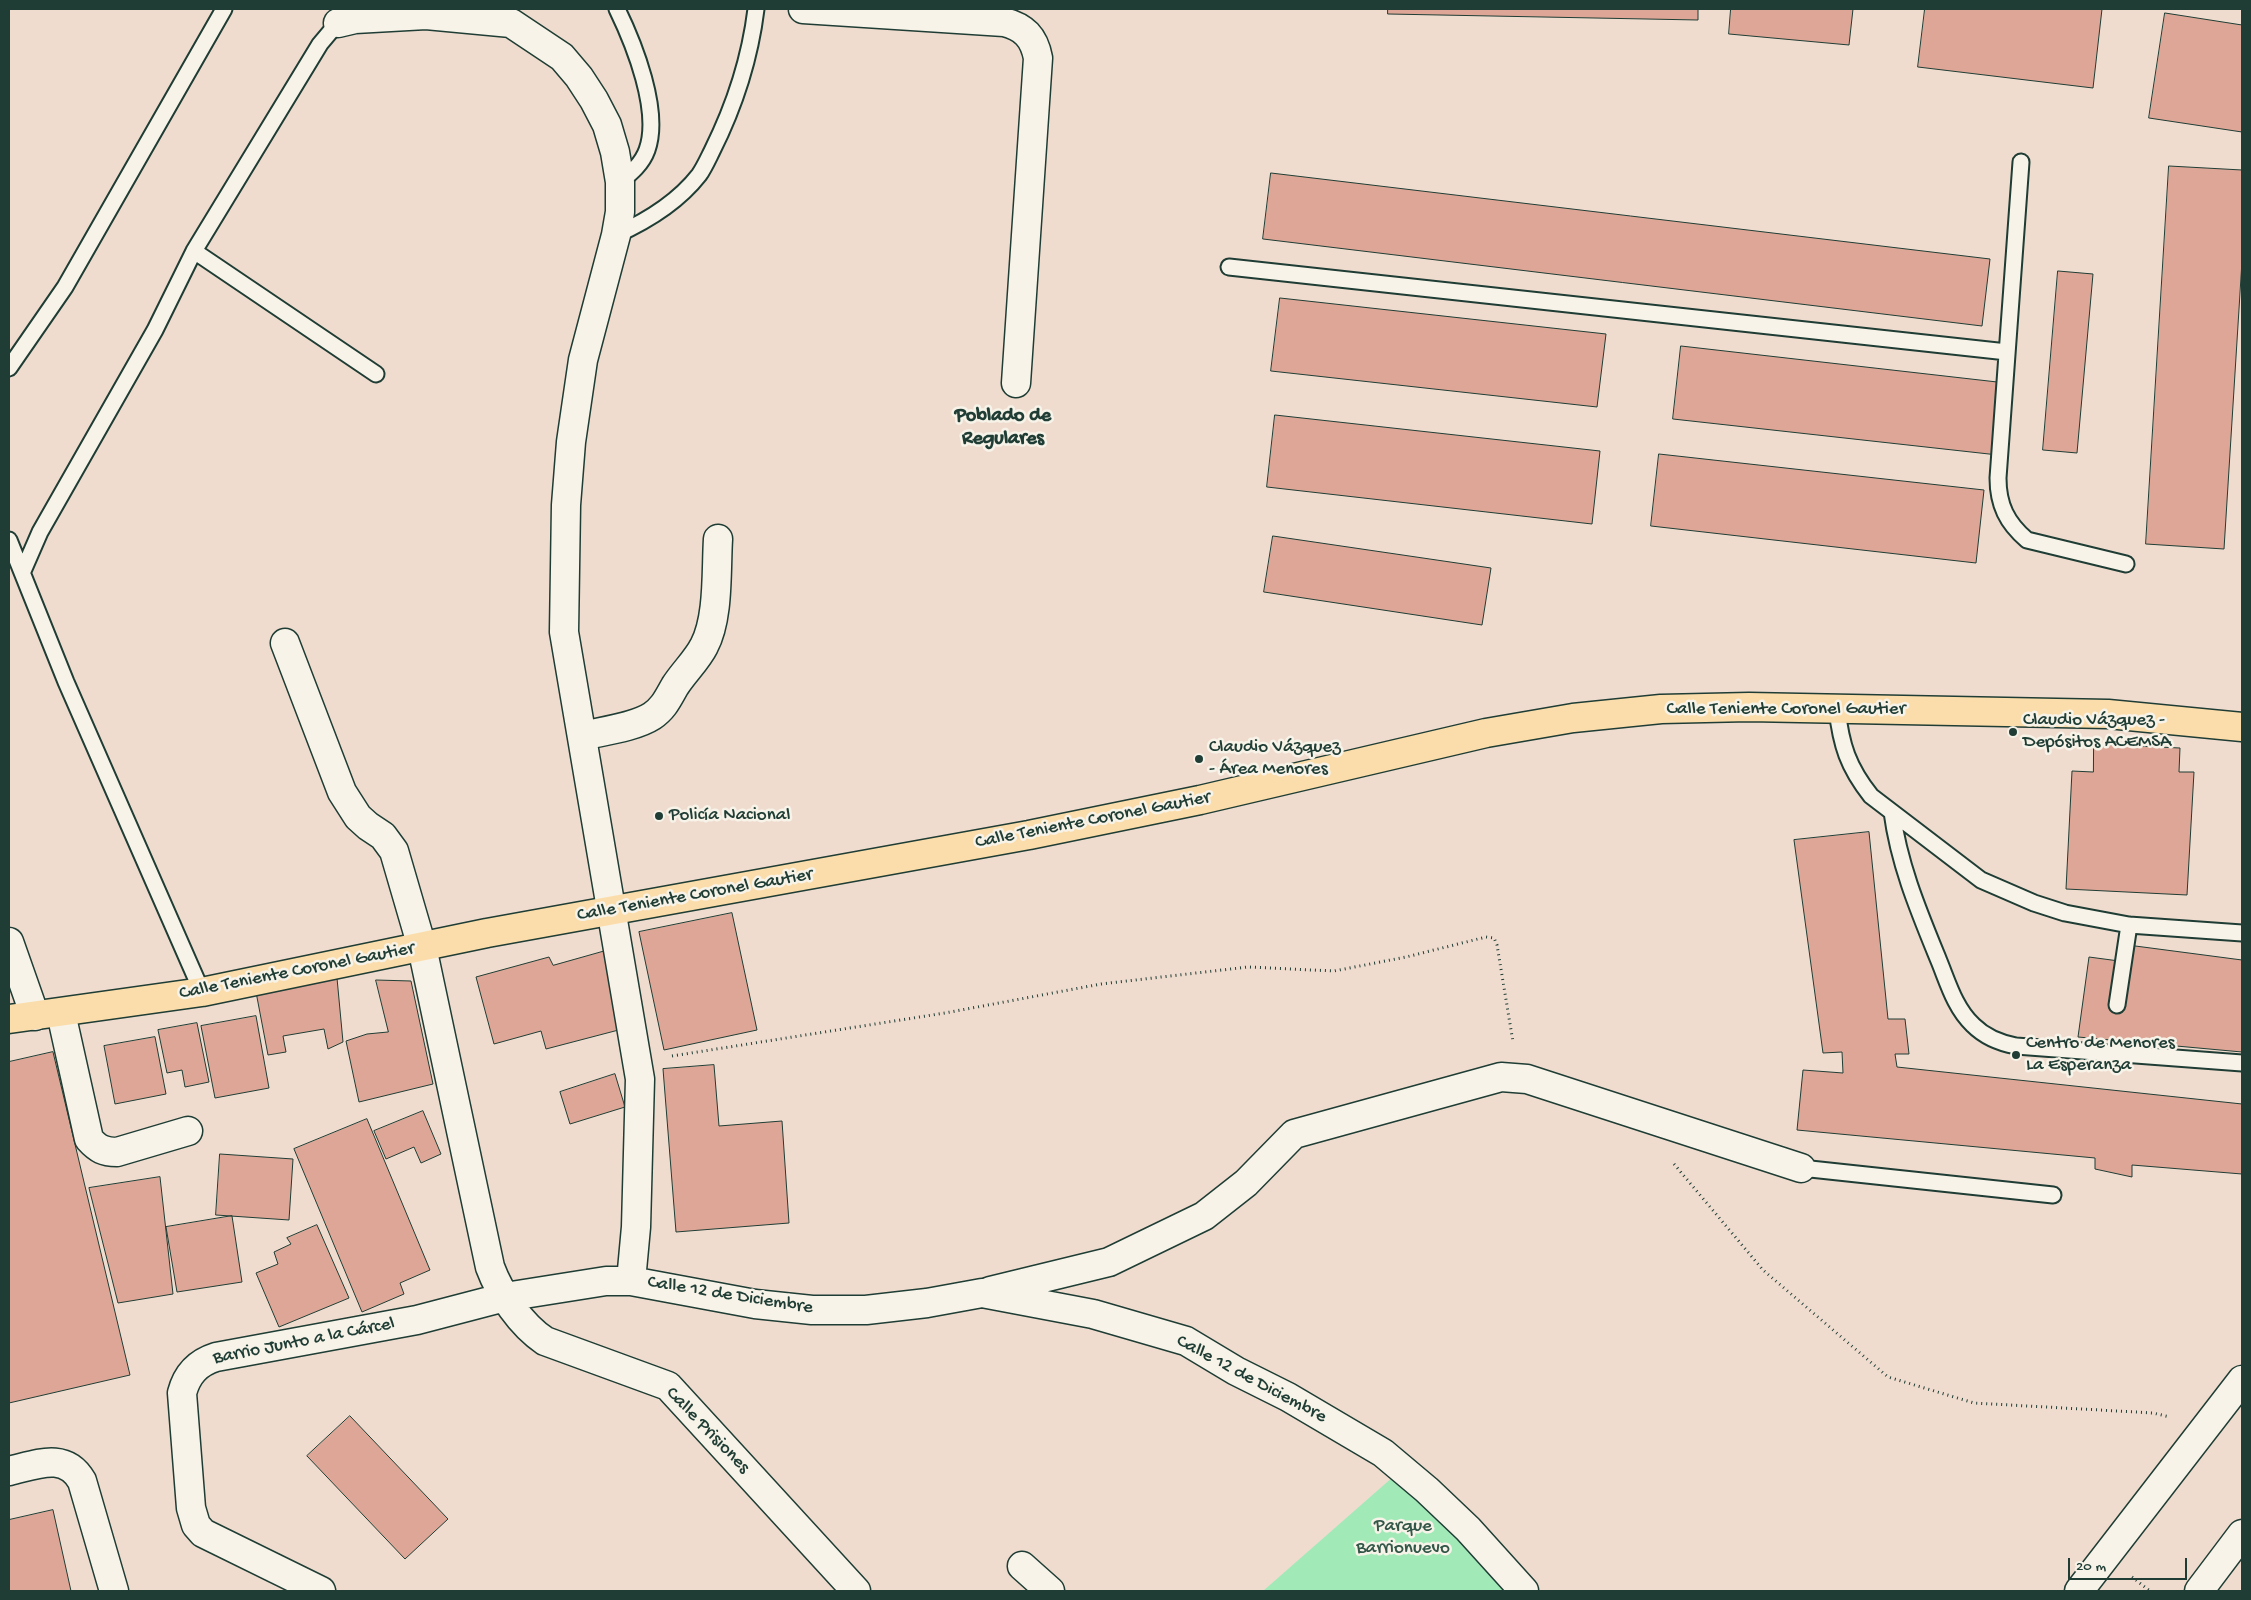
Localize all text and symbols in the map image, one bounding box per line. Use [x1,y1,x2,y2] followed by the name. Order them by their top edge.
[955,405,1051,452] district label: Poblado de Regulares
[1667,699,1905,721] street label: Calle Teniente Coronel Gautier
[2023,710,2171,754] place label: Claudio Vázquez - Depósitos ACEMSA
[2007,726,2019,738] marker: Claudio Vázquez - Depósitos ACEMSA
[1209,737,1341,781] place label: Claudio Vázquez - Área Menores
[1193,753,1205,765] marker: Claudio Vázquez - Área Menores
[974,787,1212,855] street label: Calle Teniente Coronel Gautier
[669,805,790,827] place label: Policía Nacional
[653,810,665,822] marker: Policía Nacional
[575,864,815,928] street label: Calle Teniente Coronel Gautier
[178,938,416,1006] street label: Calle Teniente Coronel Gautier
[2026,1033,2175,1077] place label: Centro de Menores La Esperanza
[2010,1049,2022,1061] marker: Centro de Menores La Esperanza
[646,1272,814,1320] street label: Calle 12 de Diciembre
[211,1313,397,1371] street label: Barrio Junto a la Cárcel
[1172,1331,1330,1429] street label: Calle 12 de Diciembre
[660,1383,754,1479] street label: Calle Prisiones
[1356,1516,1450,1560] park label: Parque Barrionuevo
[2071,1548,2190,1580] scale bar
[2076,1558,2106,1576] text: 20 m

